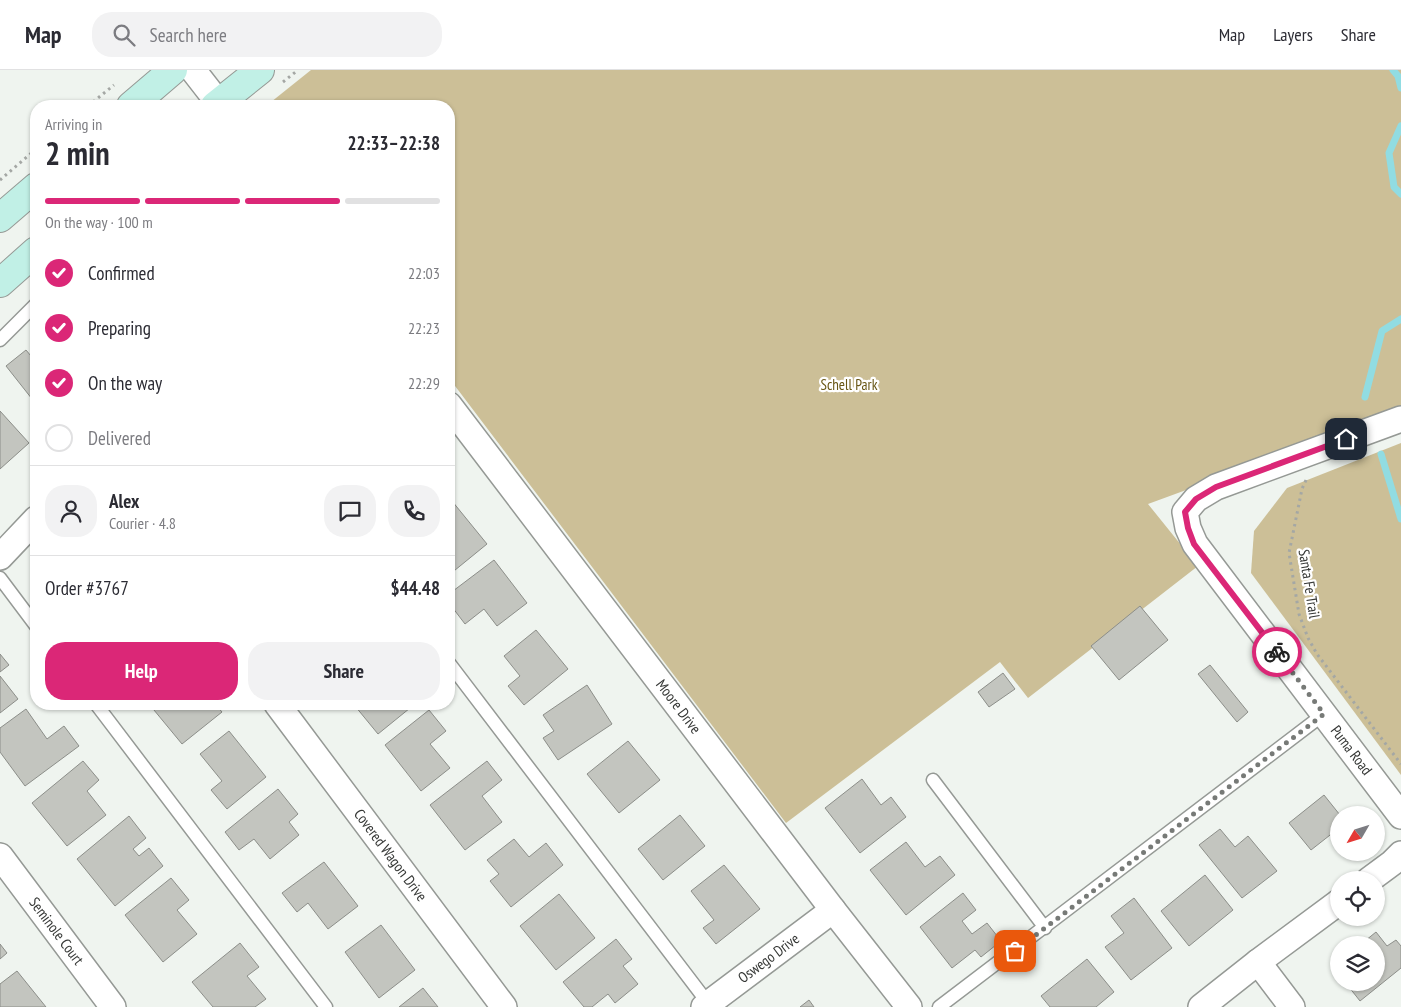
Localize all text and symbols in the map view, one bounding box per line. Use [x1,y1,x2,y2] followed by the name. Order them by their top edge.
[92,12,442,57] search box
[25,19,62,50] text: Map
[110,21,138,49] icon: search
[150,23,227,47] text: Search here
[1219,23,1245,46] text: Map
[1273,23,1313,46] text: Layers
[1341,23,1376,46] text: Share
[45,114,102,134] text: Arriving in
[347,131,440,155] text: 22:33–22:38
[45,132,110,174] text: 2 min
[45,212,153,232] text: On the way · 100 m
[45,259,73,287] icon: check
[88,261,155,285] text: Confirmed
[408,263,440,283] text: 22:03
[45,314,73,342] icon: check
[88,316,151,340] text: Preparing
[408,318,440,338] text: 22:23
[45,369,73,397] icon: check
[88,371,162,395] text: On the way
[408,373,440,393] text: 22:29
[820,375,878,394] park label: Schell Park
[1325,418,1367,460] pin
[1332,425,1360,453] icon: home
[88,426,151,450] text: Delivered
[45,485,97,537] button: person
[324,485,376,537] button: chat
[388,485,440,537] button: phone
[109,489,139,513] text: Alex
[109,513,176,533] text: Courier · 4.8
[1295,548,1324,620] street label: Santa Fe Trail
[45,576,129,600] text: Order #3767
[391,576,440,600] text: $44.48
[1252,627,1302,677] courier
[1263,638,1291,666] icon: bike
[45,642,238,700] button: Help
[248,642,440,700] button: Share
[652,675,706,737] street label: Moore Drive
[1327,721,1377,779] street label: Puma Road
[350,805,431,905] street label: Covered Wagon Drive
[1330,806,1385,861] north arrow
[1330,806,1385,991] map controls
[1330,871,1385,926] button: locate
[25,893,88,969] street label: Seminole Court
[734,929,803,987] street label: Oswego Drive
[994,930,1036,972] pin
[1330,936,1385,991] button: layers
[1001,937,1029,965] icon: bag

